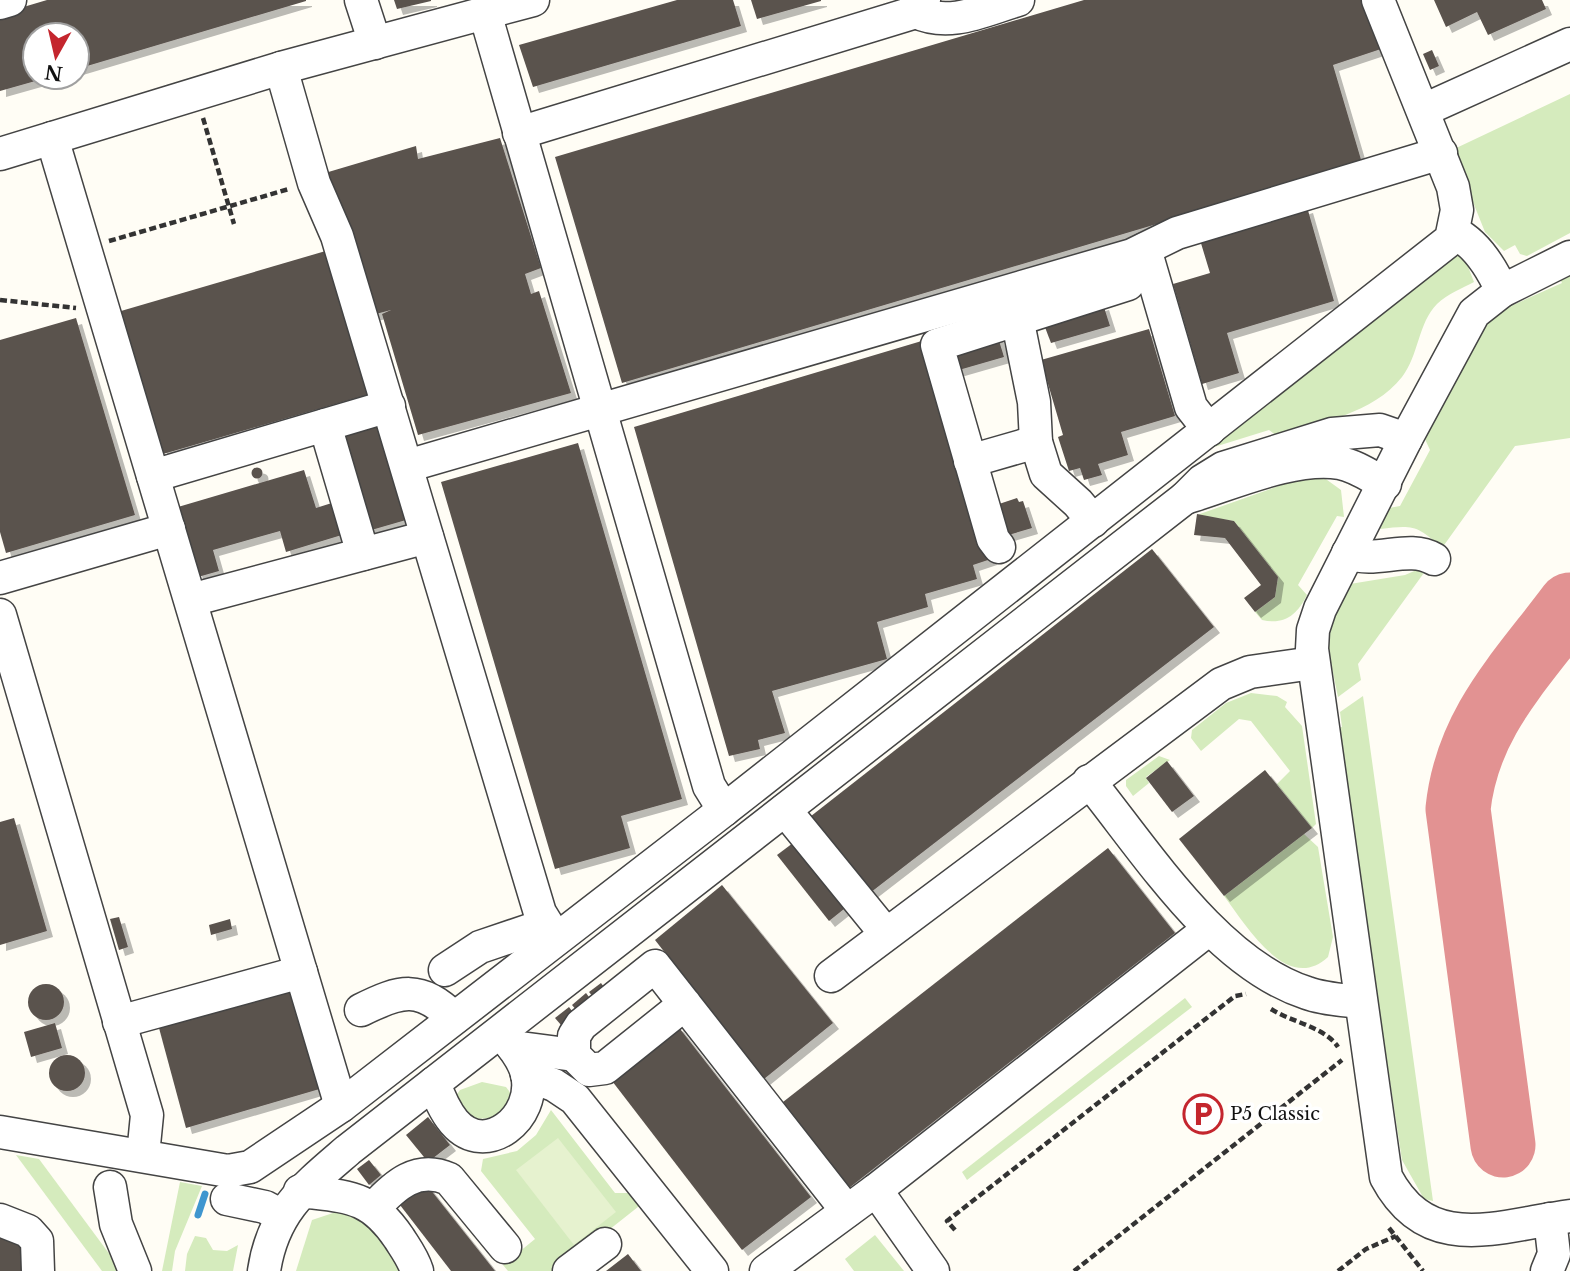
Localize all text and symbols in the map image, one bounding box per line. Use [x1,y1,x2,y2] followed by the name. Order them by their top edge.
[21,21,91,91] north arrow
[43,60,64,85] text: N
[1182,1093,1224,1135] parking icon: P5 Classic
[1230,1103,1320,1125] place label: P5 Classic

